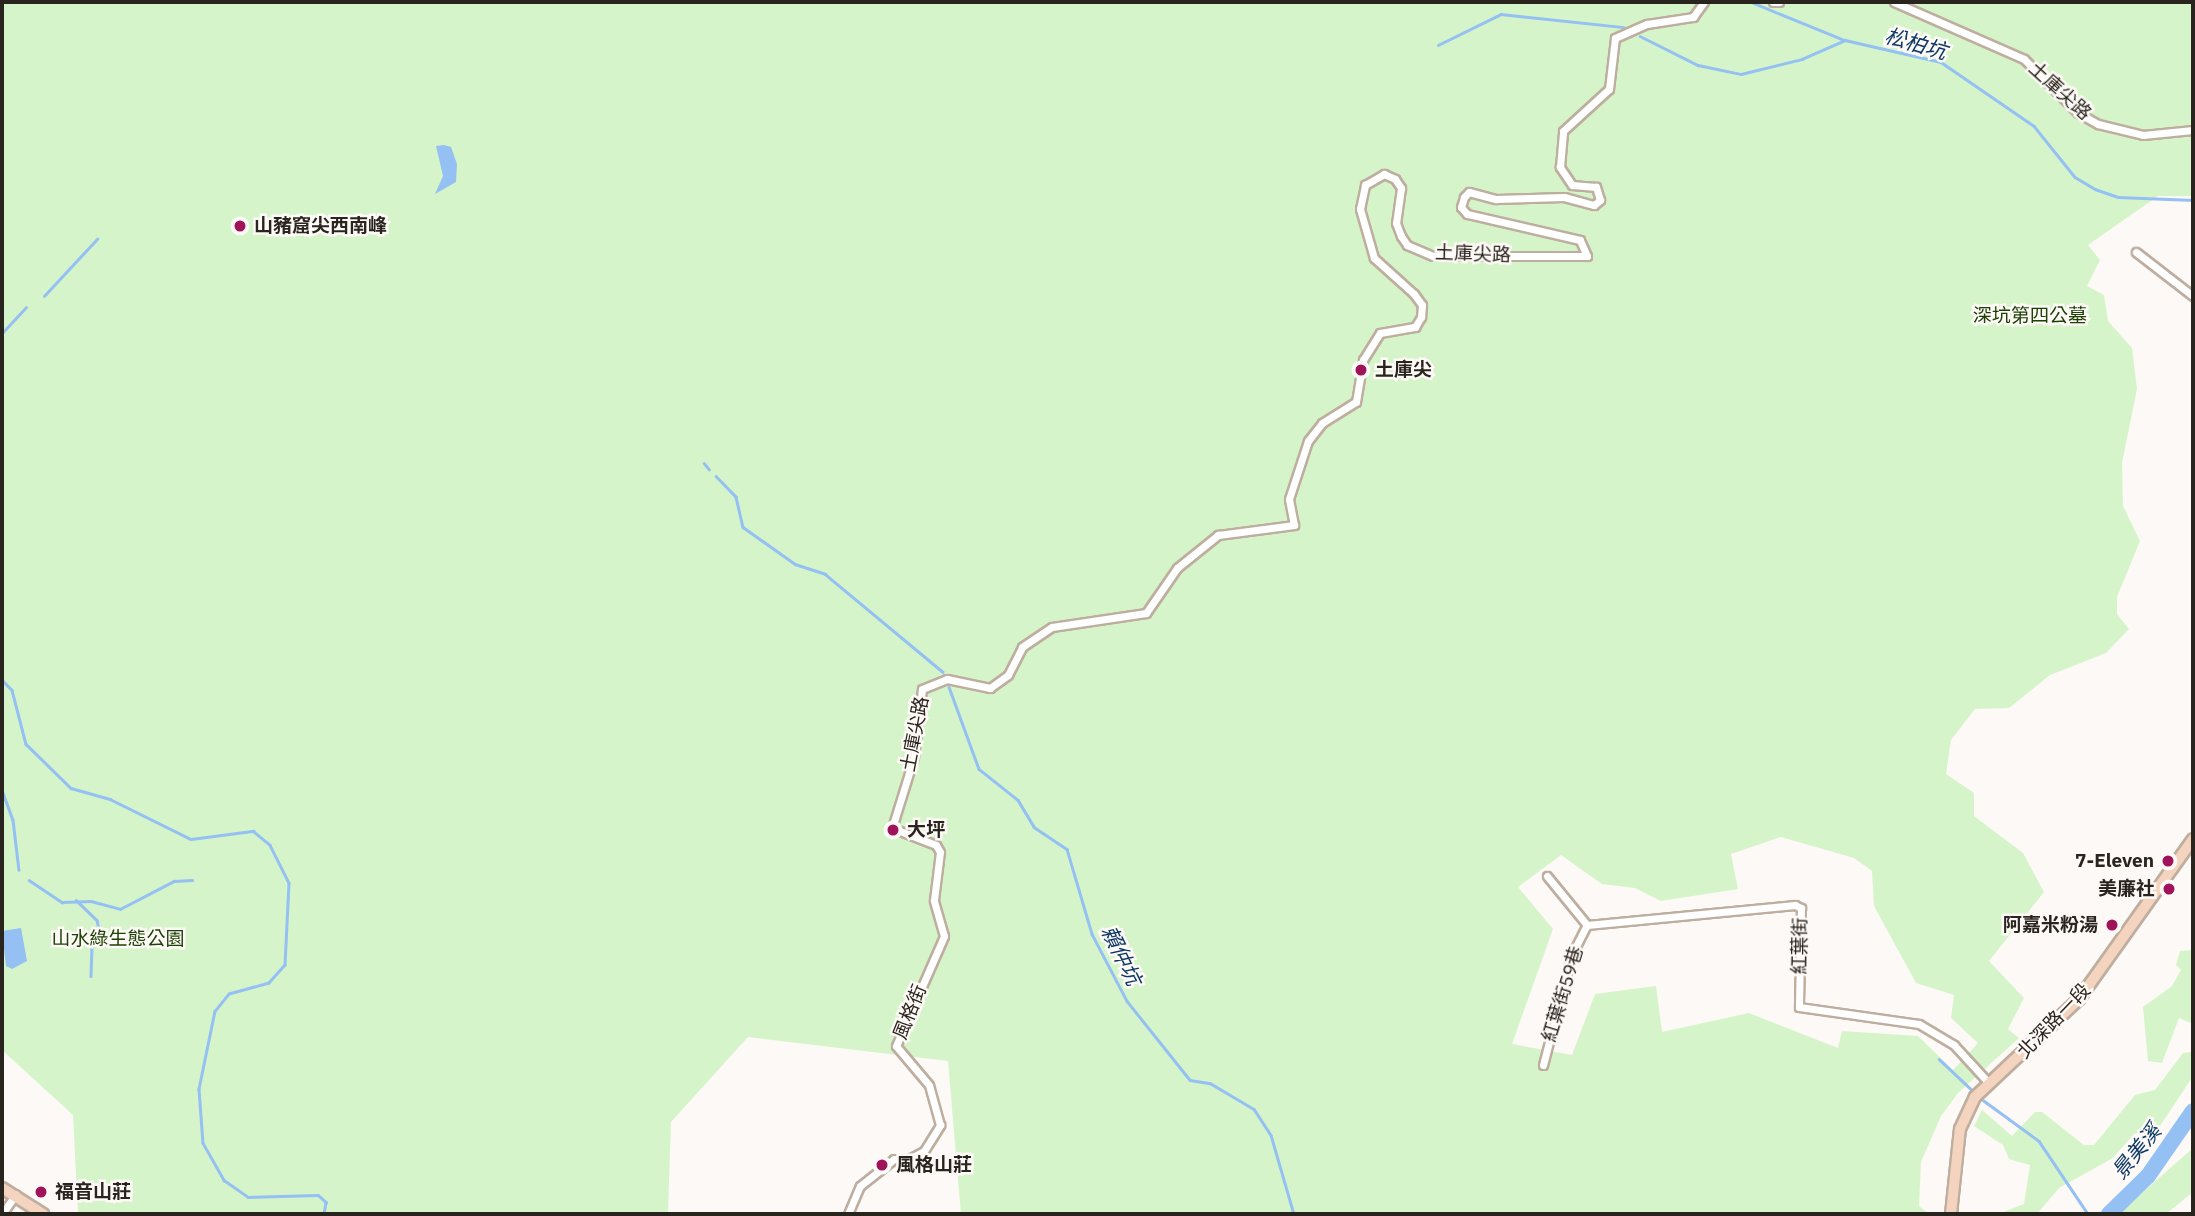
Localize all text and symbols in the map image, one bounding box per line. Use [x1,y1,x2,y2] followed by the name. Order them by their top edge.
[1882,22,1950,64] water label: 松柏坑
[2024,57,2096,125] street label: 土庫尖路
[254,215,387,237] place label: 山豬窟尖西南峰
[232,218,248,234] marker: 山豬窟尖西南峰
[1435,241,1511,267] street label: 土庫尖路
[1973,305,2087,327] park label: 深坑第四公墓
[1375,359,1432,381] place label: 土庫尖
[1353,362,1369,378] marker: 土庫尖
[897,695,933,773] street label: 土庫尖路
[907,819,945,841] place label: 大坪
[885,822,901,838] marker: 大坪
[2075,850,2154,872] place label: 7-Eleven
[2160,853,2176,869] marker: 7-Eleven
[2098,878,2155,900] place label: 美廉社
[2161,881,2177,897] marker: 美廉社
[2003,914,2098,936] place label: 阿嘉米粉湯
[1788,917,1812,975] street label: 紅葉街
[2104,917,2120,933] marker: 阿嘉米粉湯
[1097,921,1147,989] water label: 賴仲坑
[52,928,184,950] park label: 山水綠生態公園
[1538,943,1588,1045] street label: 紅葉街59巷
[2013,979,2095,1063] street label: 北深路一段
[889,981,931,1043] street label: 風格街
[2106,1119,2166,1183] water label: 景美溪
[896,1154,972,1176] place label: 風格山莊
[874,1157,890,1173] marker: 風格山莊
[55,1181,131,1203] place label: 福音山莊
[33,1184,49,1200] marker: 福音山莊

